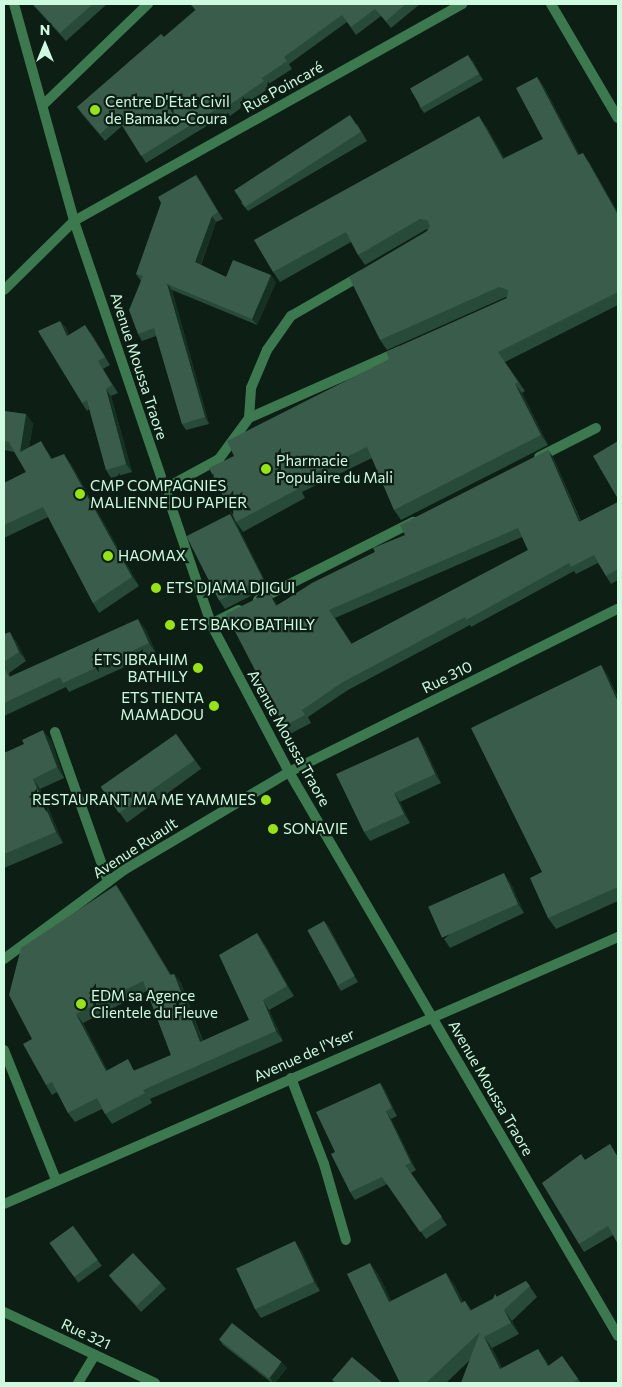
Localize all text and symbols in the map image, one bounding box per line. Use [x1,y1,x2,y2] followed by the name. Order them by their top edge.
[20,20,70,70] north arrow
[40,21,50,38] text: N
[240,58,326,116] street label: Rue Poincaré
[105,92,230,127] place label: Centre D'Etat Civil de Bamako-Coura
[89,104,101,116] marker: Centre D'Etat Civil de Bamako-Coura
[107,290,171,442] street label: Avenue Moussa Traore
[276,451,393,486] place label: Pharmacie Populaire du Mali
[260,463,272,475] marker: Pharmacie Populaire du Mali
[90,476,247,511] place label: CMP COMPAGNIES MALIENNE DU PAPIER
[74,488,86,500] marker: CMP COMPAGNIES MALIENNE DU PAPIER
[118,547,186,565] place label: HAOMAX
[102,550,114,562] marker: HAOMAX
[166,579,295,597] place label: ETS DJAMA DJIGUI
[150,582,162,594] marker: ETS DJAMA DJIGUI
[180,616,315,634] place label: ETS BAKO BATHILY
[164,619,176,631] marker: ETS BAKO BATHILY
[94,650,188,685] place label: ETS IBRAHIM BATHILY
[419,657,475,697] street label: Rue 310
[192,662,204,674] marker: ETS IBRAHIM BATHILY
[244,666,334,810] street label: Avenue Moussa Traore
[120,688,204,723] place label: ETS TIENTA MAMADOU
[208,700,220,712] marker: ETS TIENTA MAMADOU
[32,791,256,809] place label: RESTAURANT MA ME YAMMIES
[260,794,272,806] marker: RESTAURANT MA ME YAMMIES
[89,814,181,882] street label: Avenue Ruault
[283,820,348,838] place label: SONAVIE
[267,823,279,835] marker: SONAVIE
[91,986,218,1021] place label: EDM sa Agence Clientele du Fleuve
[75,998,87,1010] marker: EDM sa Agence Clientele du Fleuve
[445,1017,537,1159] street label: Avenue Moussa Traore
[251,1025,357,1085] street label: Avenue de l'Yser
[58,1315,114,1353] street label: Rue 321

